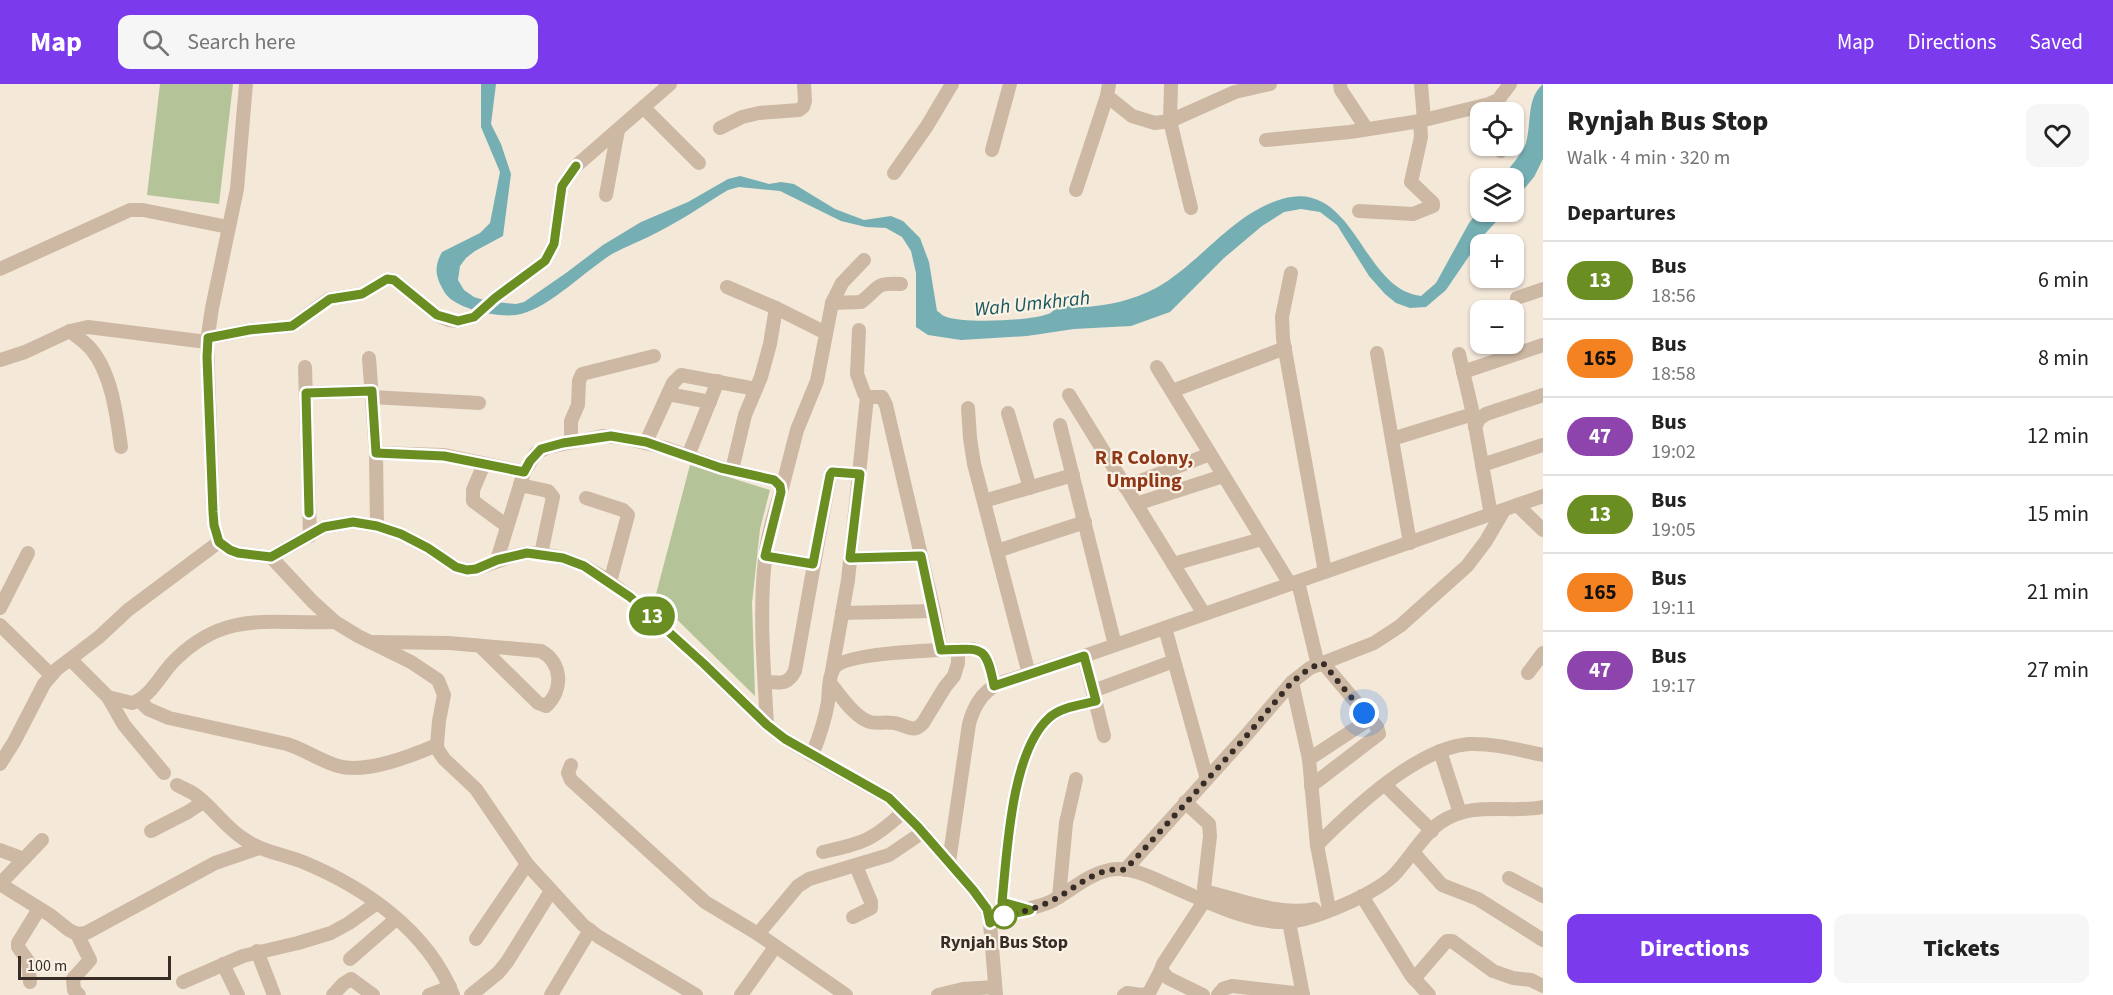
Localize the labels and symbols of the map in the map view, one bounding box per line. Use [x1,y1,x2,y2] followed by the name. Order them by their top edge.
[973,284,1091,324] water label: Wah Umkhrah
[1095,444,1193,495] district label: R R Colony, Umpling
[625,596,679,636] line badge: 13
[1349,698,1379,728] your location
[991,903,1017,929] marker: Rynjah Bus Stop
[940,930,1068,955] place label: Rynjah Bus Stop
[18,953,171,980] scale bar

